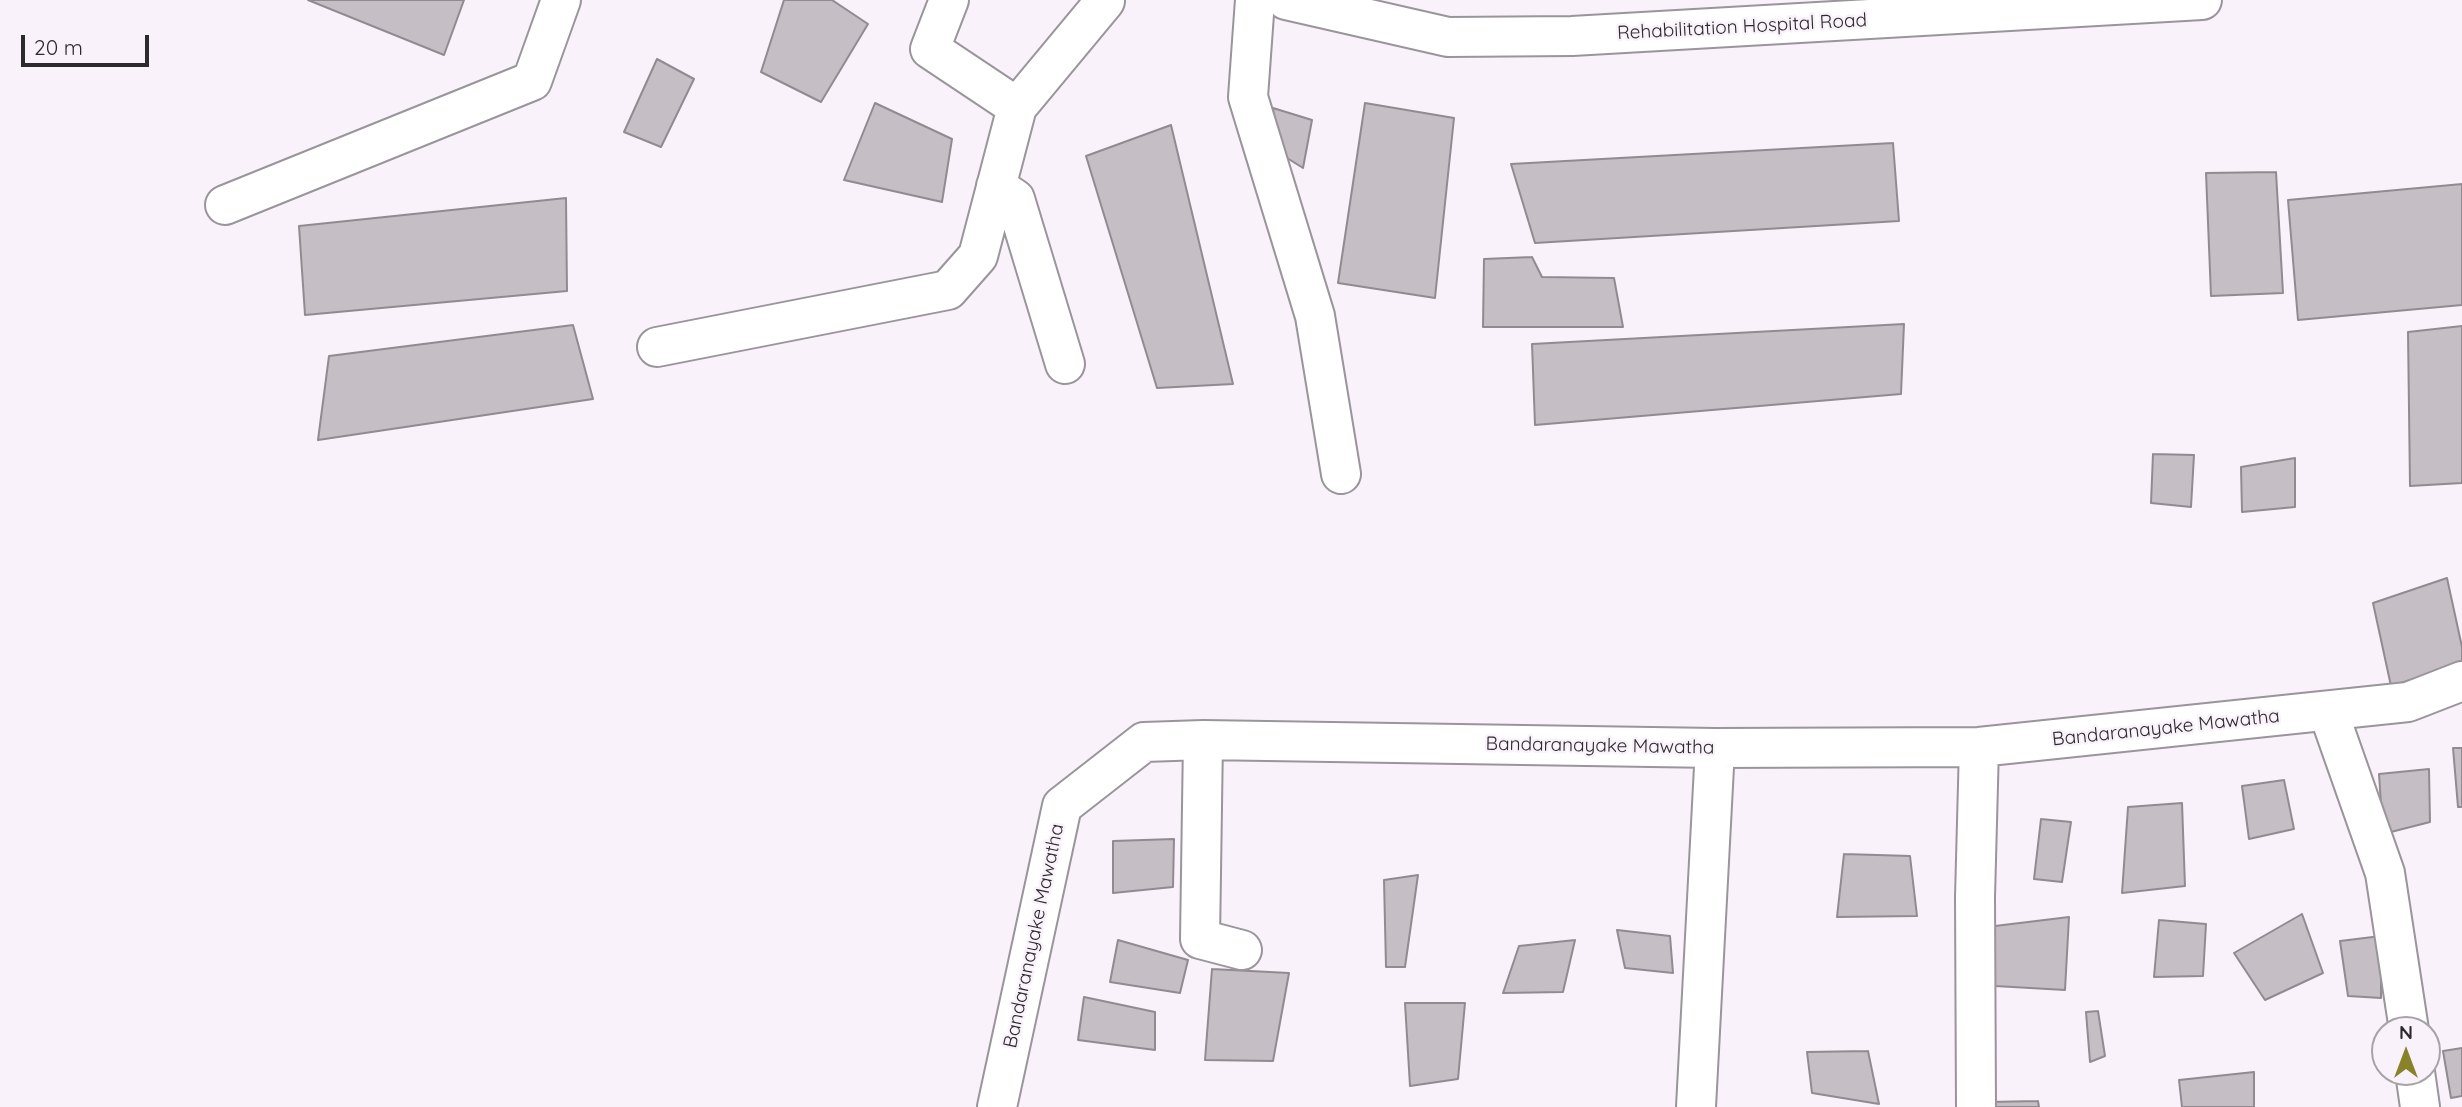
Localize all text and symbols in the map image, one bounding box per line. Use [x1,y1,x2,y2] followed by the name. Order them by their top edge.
[1617,9,1867,45] street label: Rehabilitation Hospital Road
[24,21,152,65] scale bar
[34,34,83,60] text: 20 m
[2051,705,2281,751] street label: Bandaranayake Mawatha
[1485,733,1715,759] street label: Bandaranayake Mawatha
[999,822,1069,1050] street label: Bandaranayake Mawatha
[2371,1016,2441,1086] north arrow
[2399,1020,2413,1044] text: N

